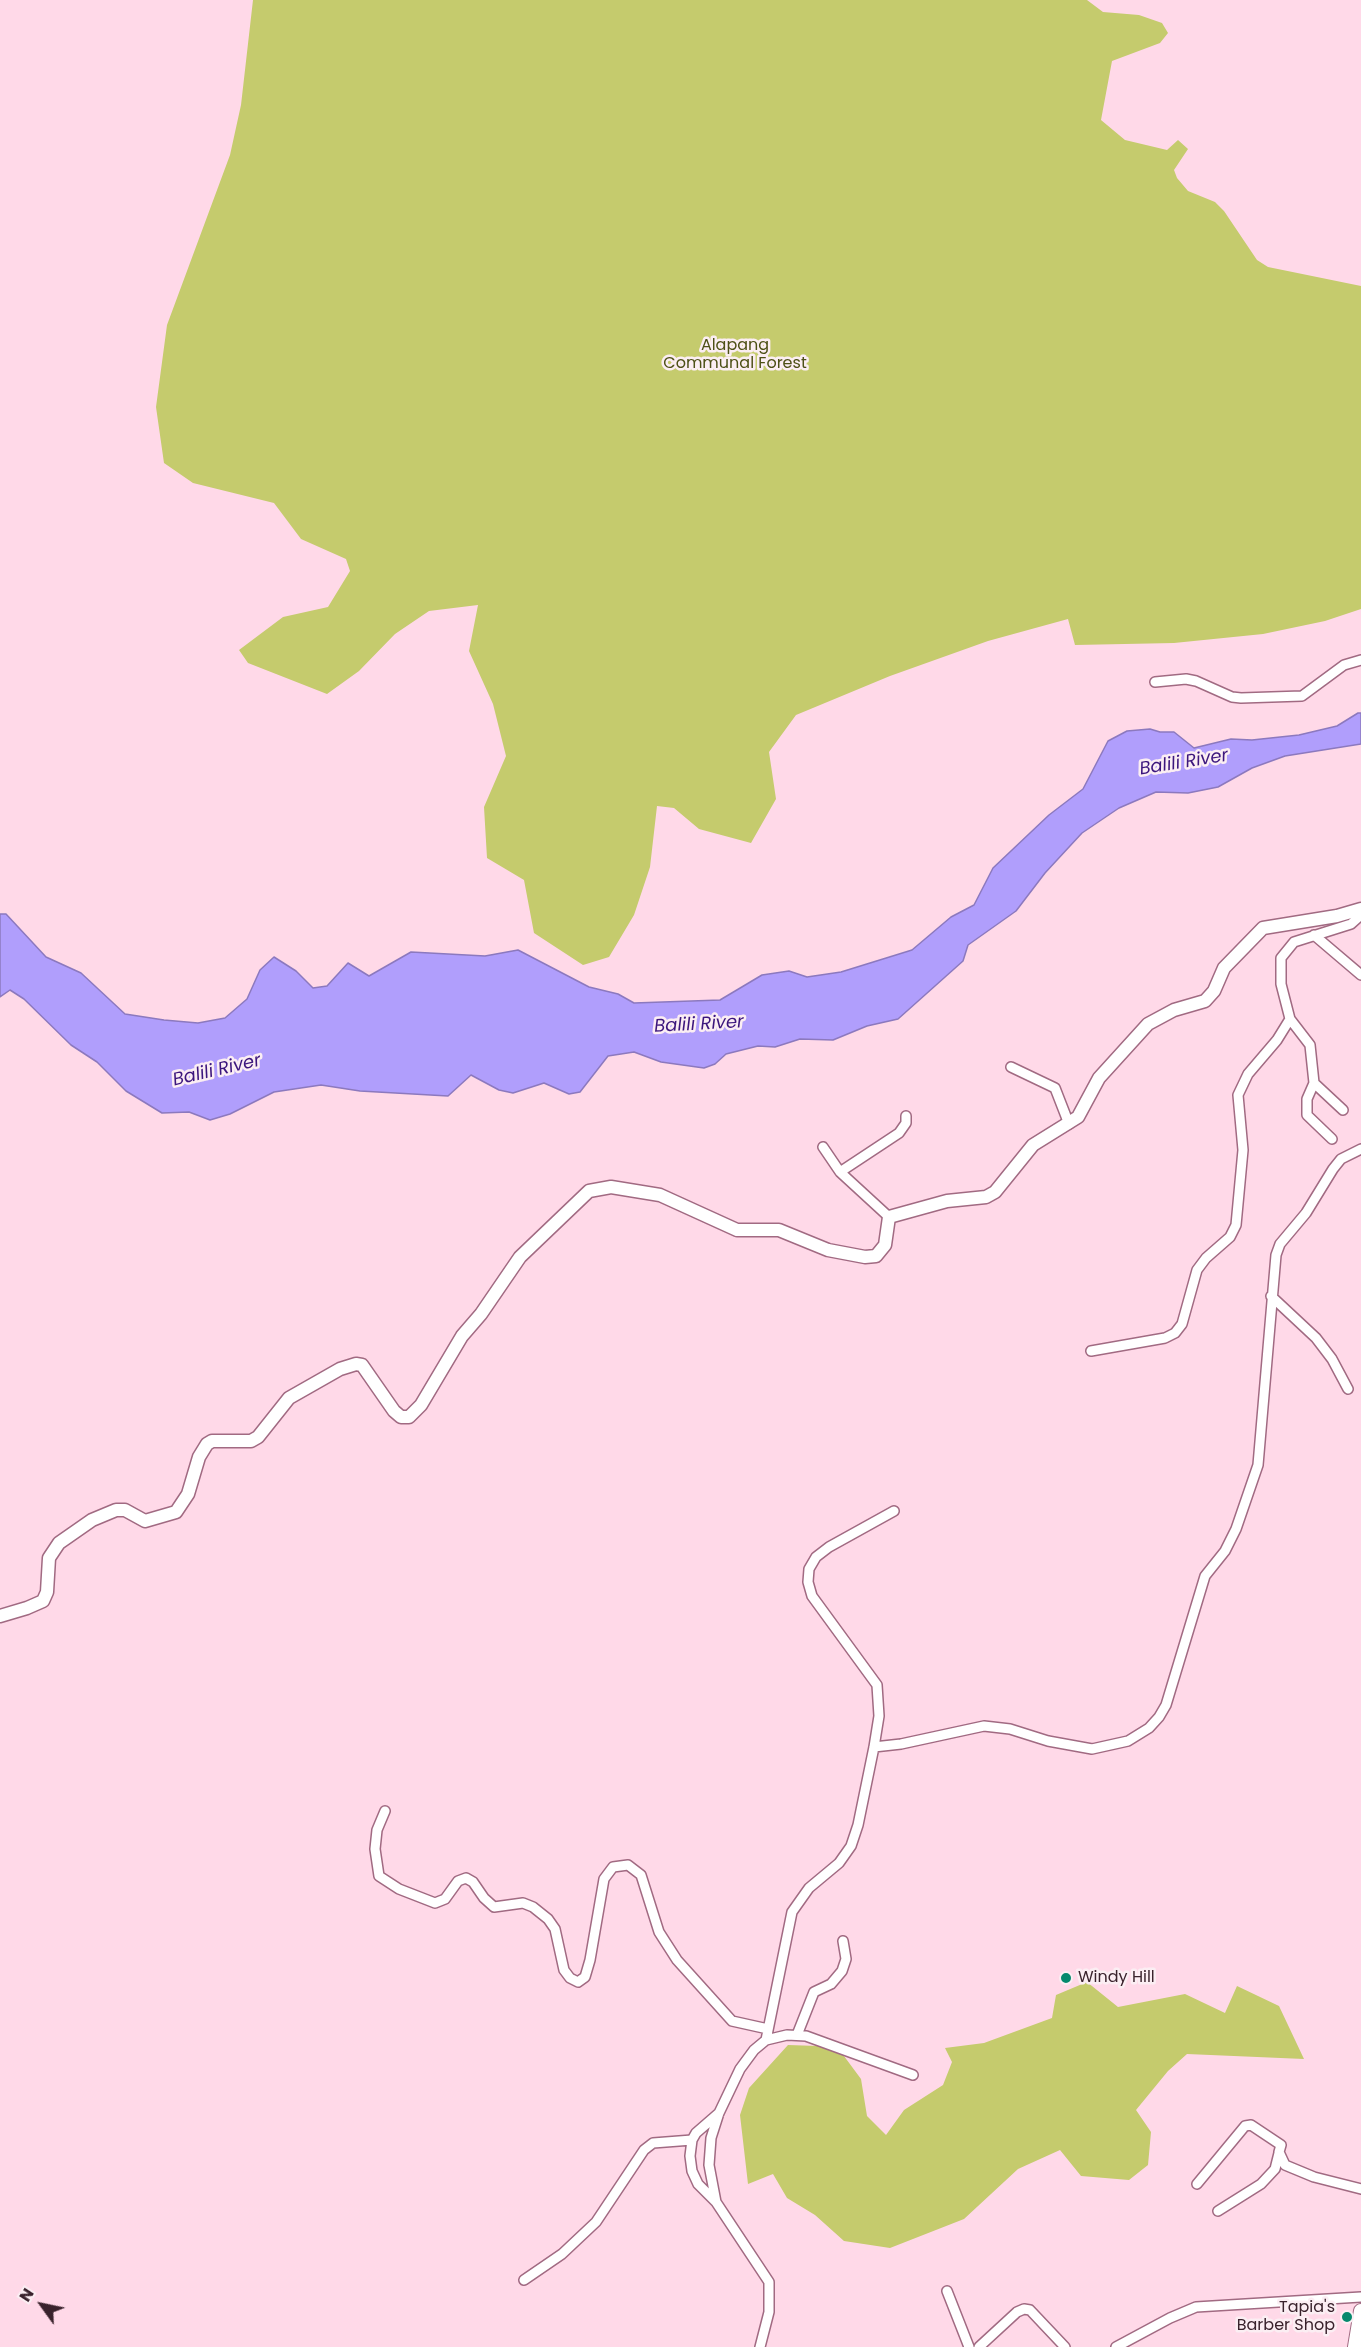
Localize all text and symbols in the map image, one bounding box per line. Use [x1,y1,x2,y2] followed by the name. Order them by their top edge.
[663,336,807,374] park label: Alapang Communal Forest
[1138,745,1230,781] water label: Balili River
[654,1012,744,1038] water label: Balili River
[171,1050,263,1092] water label: Balili River
[1078,1968,1155,1988] place label: Windy Hill
[1059,1971,1073,1985] marker: Windy Hill
[12,2275,72,2335] north arrow
[14,2284,39,2306] text: N
[1237,2298,1335,2336] place label: Tapia's Barber Shop
[1340,2310,1354,2324] marker: Tapia's Barber Shop

